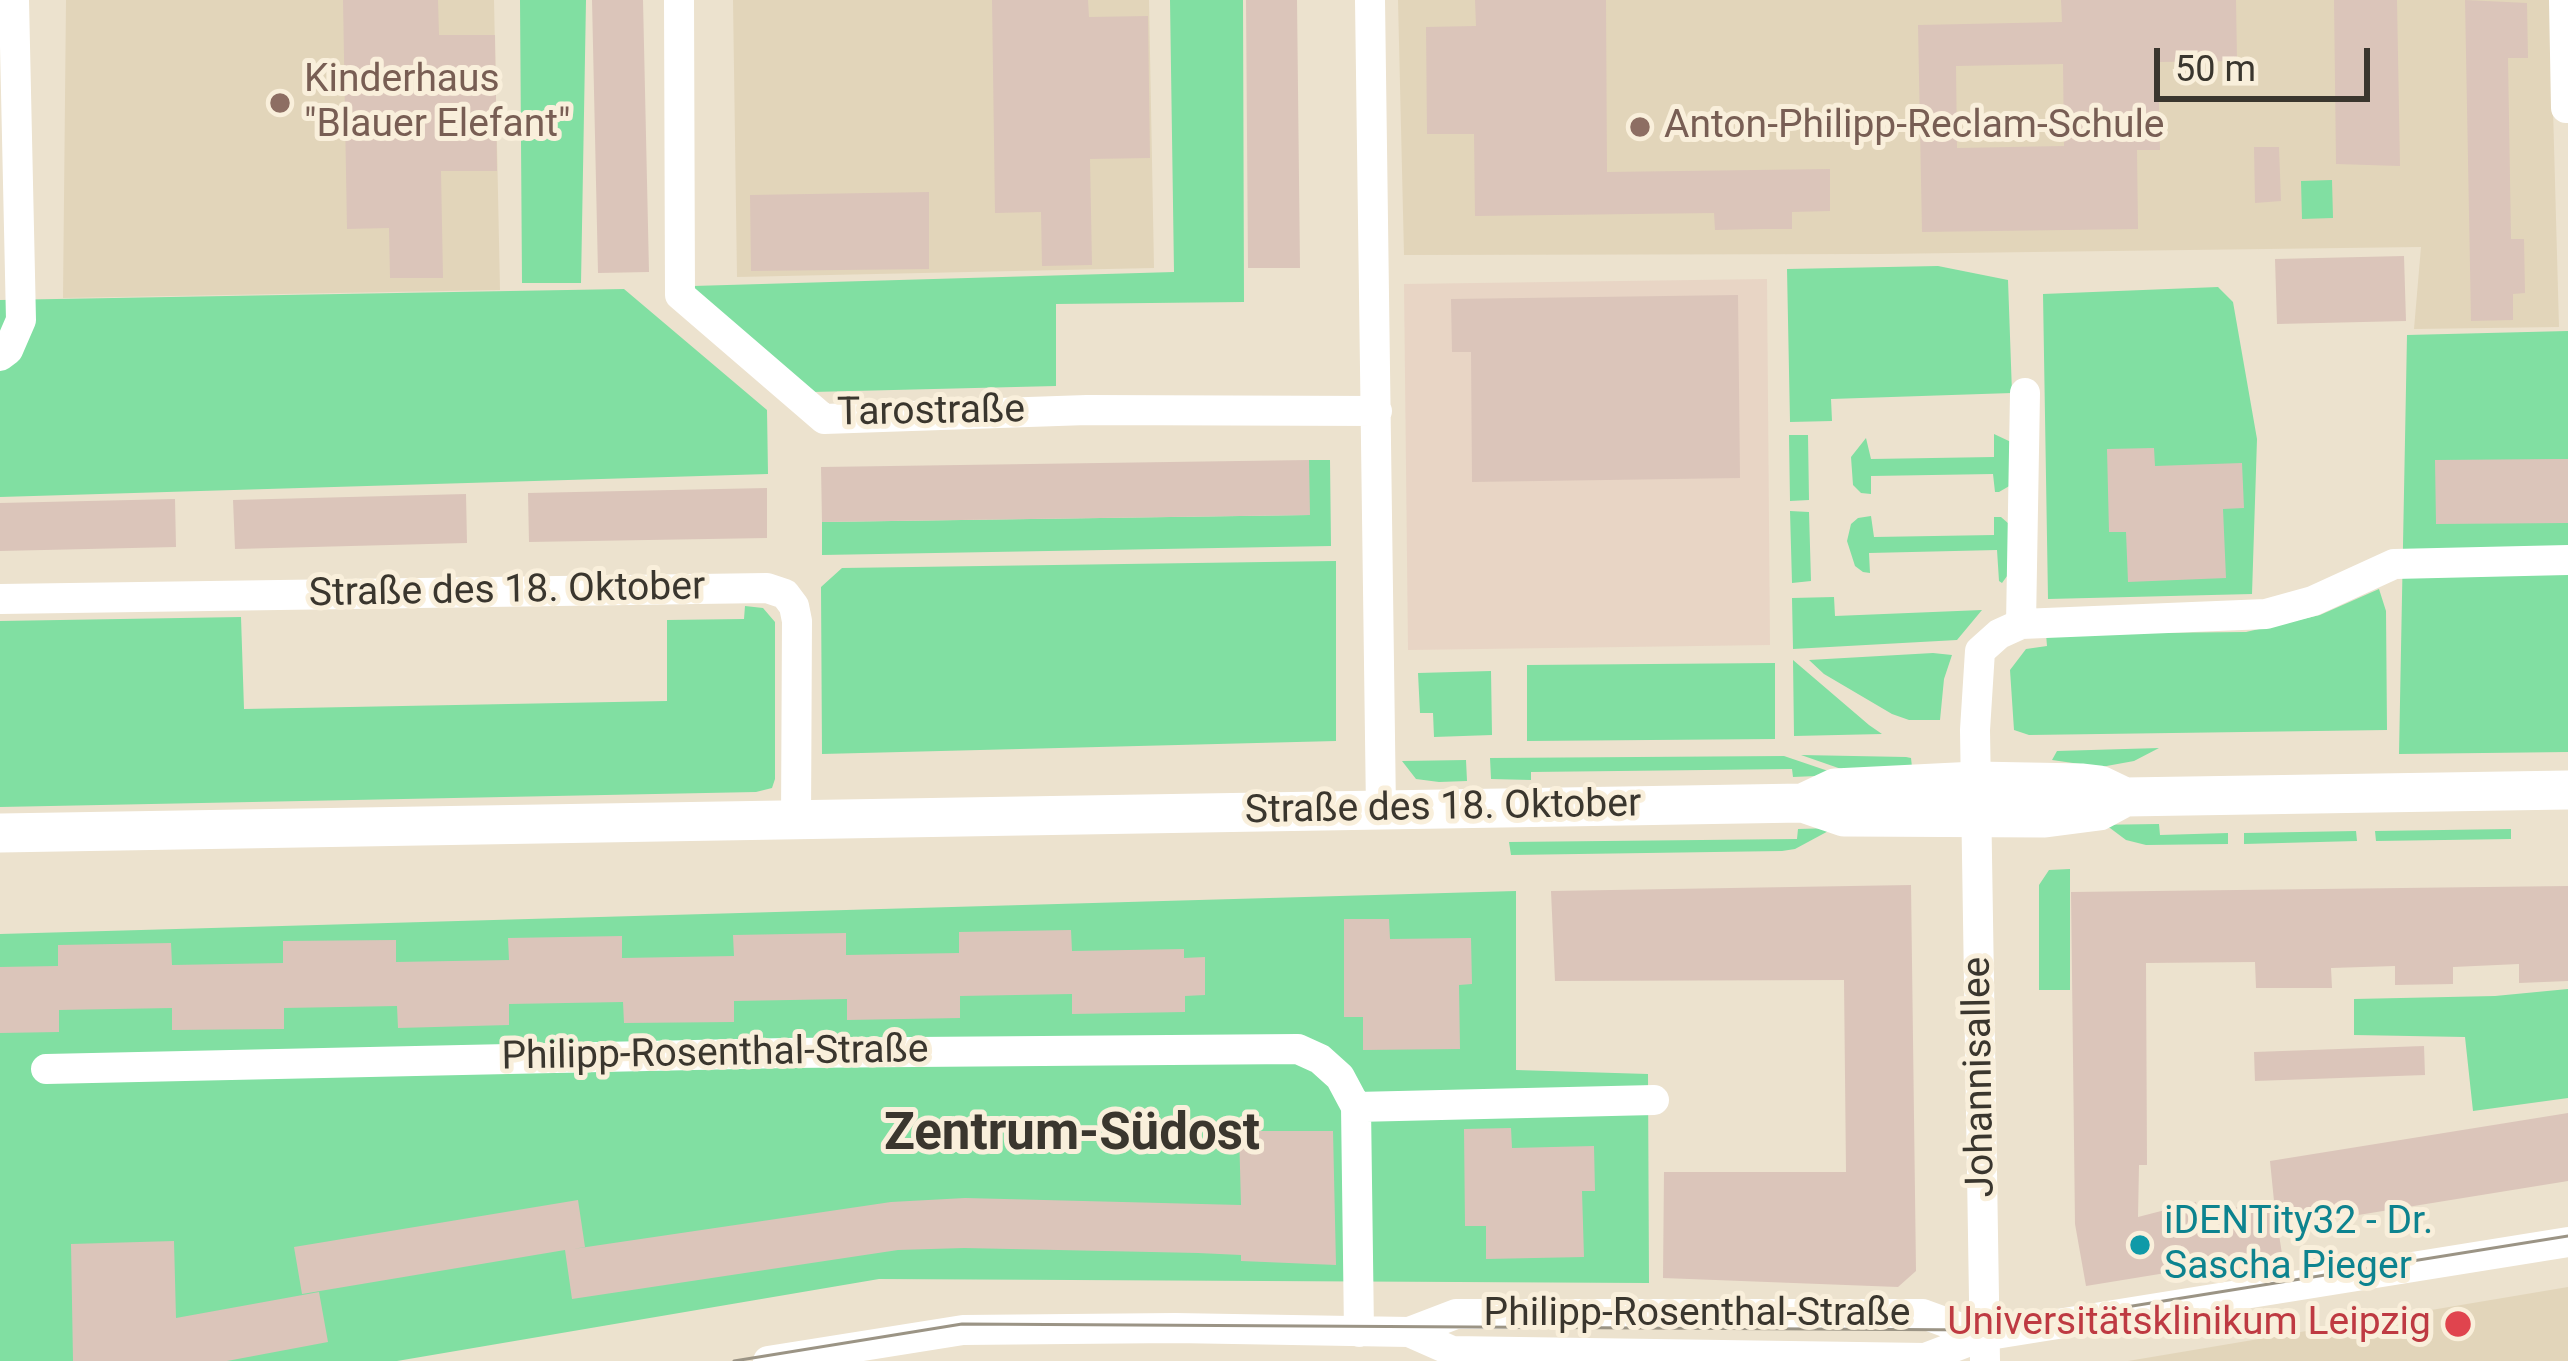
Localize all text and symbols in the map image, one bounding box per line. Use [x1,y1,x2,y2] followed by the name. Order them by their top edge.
[2160,24,2376,98] scale bar
[2175,48,2256,90] text: 50 m
[304,58,570,149] place label: Kinderhaus "Blauer Elefant"
[267,90,293,116] marker: Kinderhaus "Blauer Elefant"
[1664,104,2165,150] place label: Anton-Philipp-Reclam-Schule
[1627,114,1653,140] marker: Anton-Philipp-Reclam-Schule
[837,388,1025,438] street label: Tarostraße
[308,565,706,619] street label: Straße des 18. Oktober
[1244,782,1642,836] street label: Straße des 18. Oktober
[1956,956,2006,1198] street label: Johannisallee
[501,1028,929,1082] street label: Philipp-Rosenthal-Straße
[884,1105,1260,1167] district label: Zentrum-Südost
[2164,1200,2433,1291] place label: iDENTity32 - Dr. Sascha Pieger
[2127,1232,2153,1258] marker: iDENTity32 - Dr. Sascha Pieger
[1484,1292,1910,1338] street label: Philipp-Rosenthal-Straße
[1947,1301,2431,1347] place label: Universitätsklinikum Leipzig
[2442,1308,2474,1340] marker: Universitätsklinikum Leipzig

